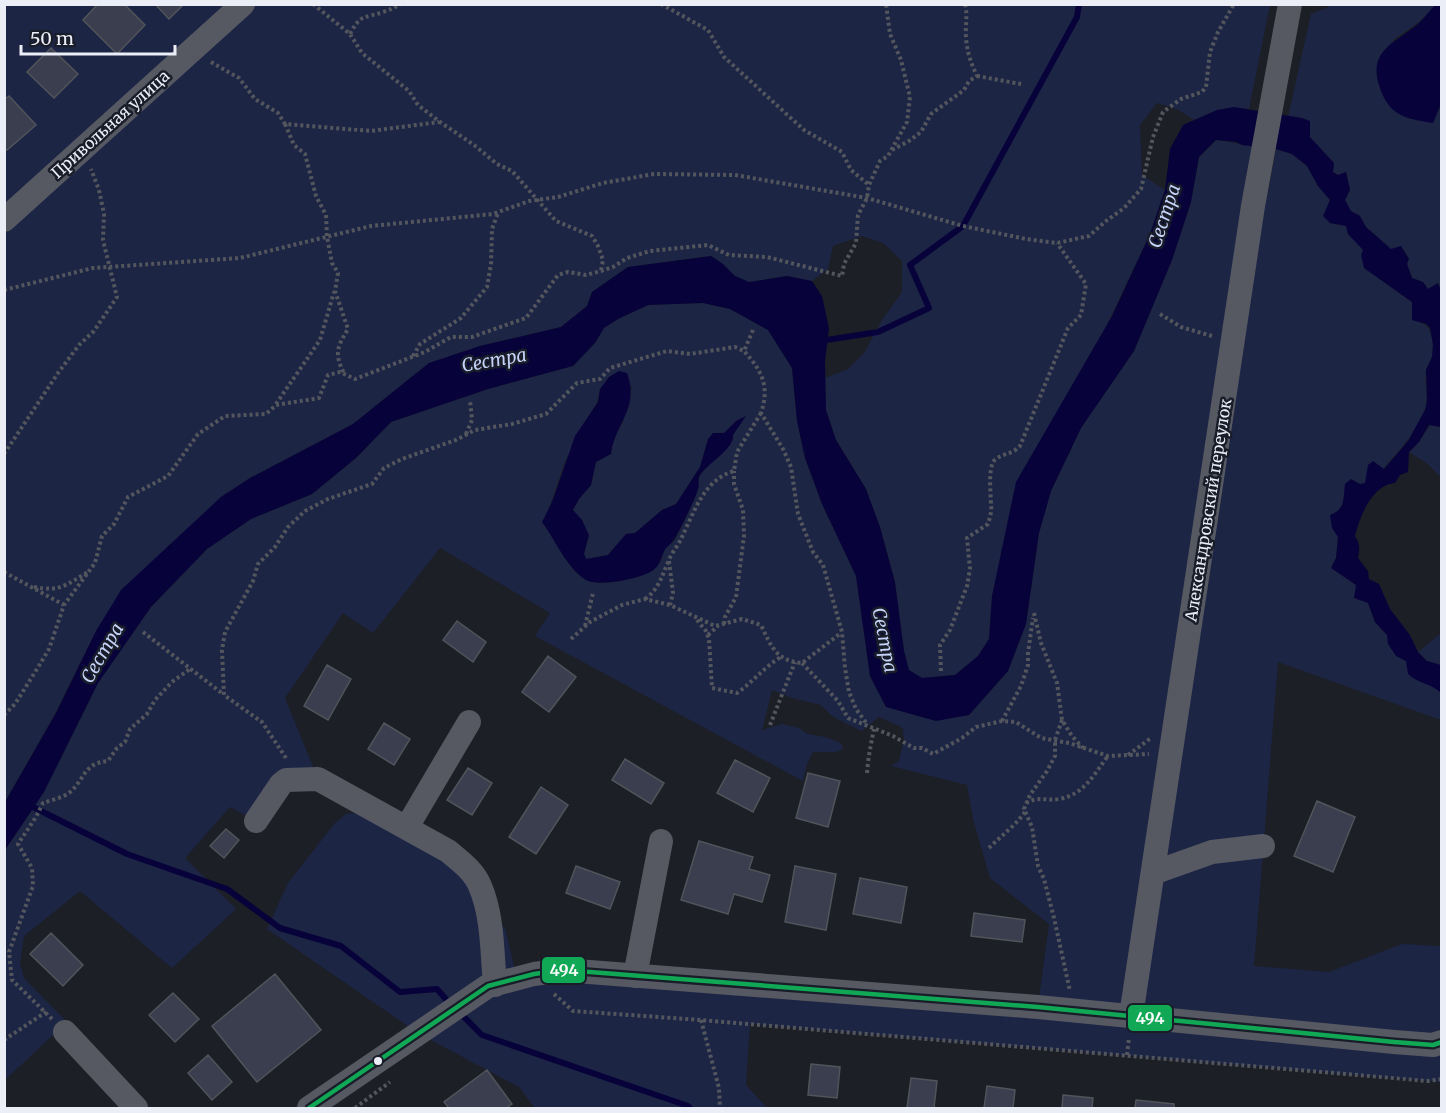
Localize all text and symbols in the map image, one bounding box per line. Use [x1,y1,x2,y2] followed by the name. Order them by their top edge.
[21,18,176,56] scale bar
[30,27,74,50] text: 50 m
[47,65,174,182] street label: Привольная улица
[1143,181,1185,251] water label: Сестра
[460,343,528,377] water label: Сестра
[1180,397,1236,624] street label: Александровский переулок
[867,606,903,674] water label: Сестра
[76,619,128,687] water label: Сестра
[541,956,586,984] line badge: 494
[550,960,578,980] text: 494
[1127,1004,1173,1032] line badge: 494
[1136,1008,1164,1028] text: 494
[372,1055,384,1067] unlabelled marker

